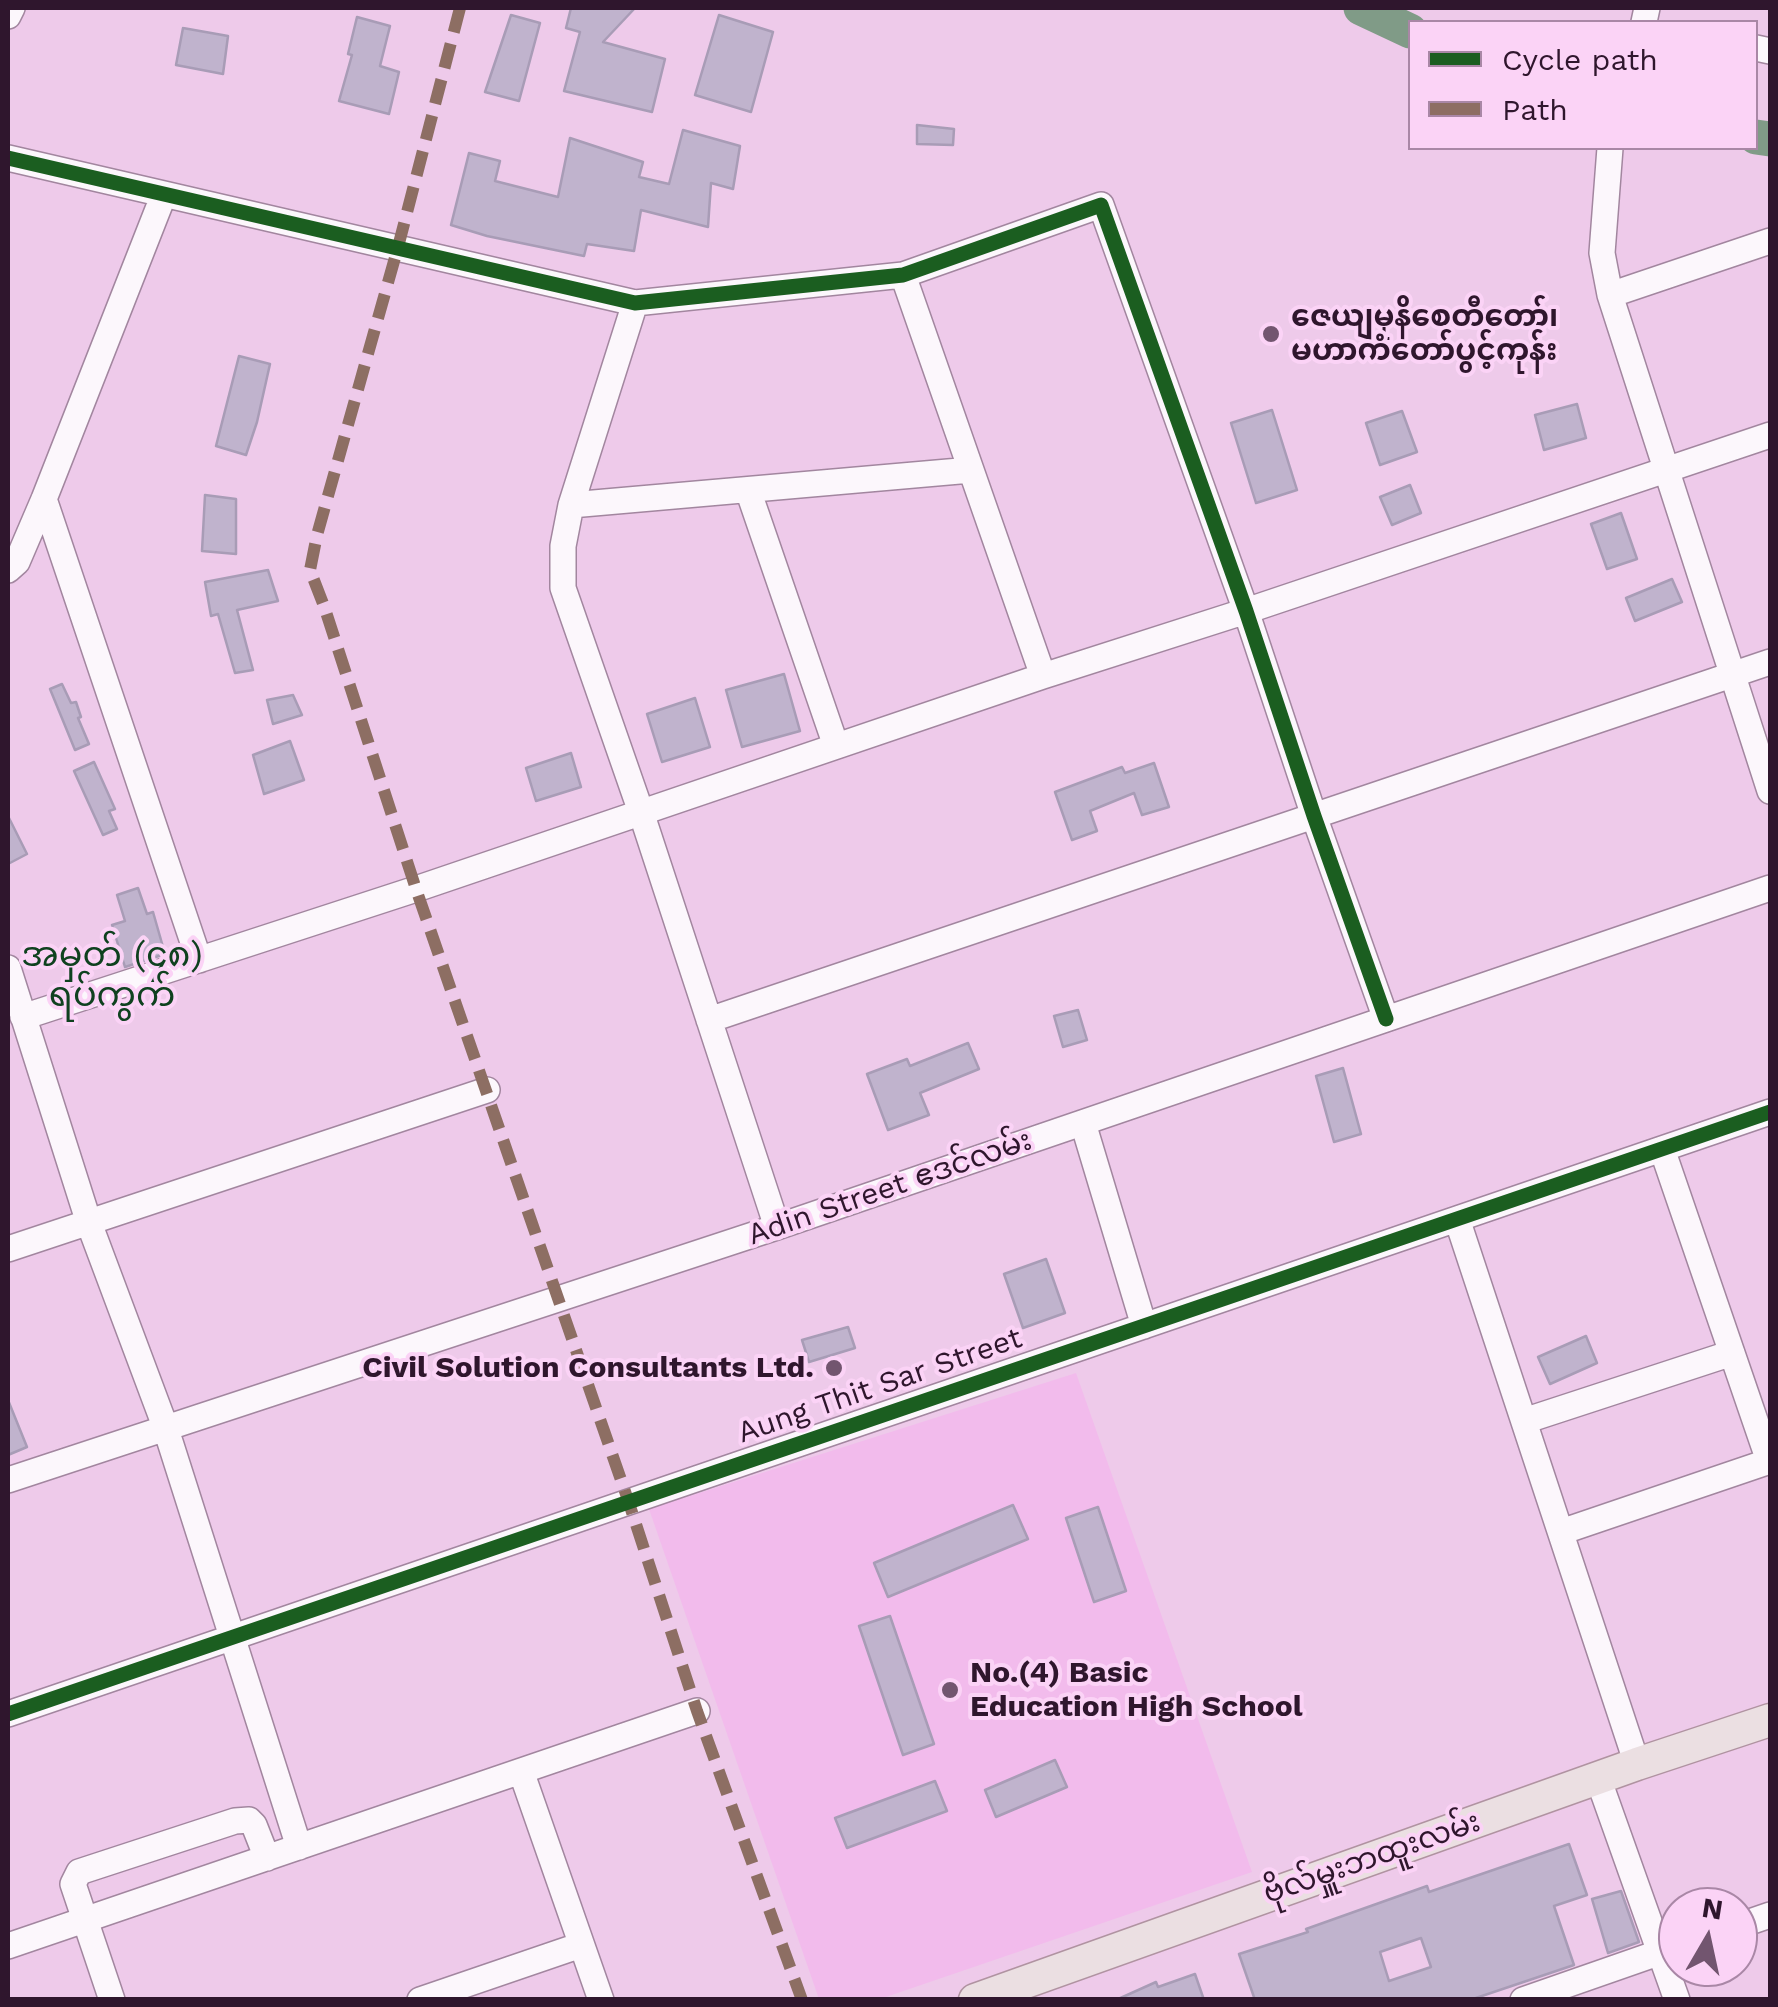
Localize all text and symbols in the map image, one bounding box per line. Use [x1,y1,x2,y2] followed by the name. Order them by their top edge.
[1408,20,1758,150] legend
[1502,42,1658,77] text: Cycle path
[1502,92,1568,127] text: Path
[1291,299,1558,370] place label: ဇေယျမုနိစေတီတော်၊ မဟာကံတော်ပွင့်ကုန်း
[1260,323,1282,345] marker: ဇေယျမုနိစေတီတော်၊ မဟာကံတော်ပွင့်ကုန်း
[21,935,203,1017] district label: အမှတ် (၄၈) ရပ်ကွက်
[743,1123,1037,1253] street label: Adin Street ဧဒင်လမ်း
[733,1320,1027,1452] street label: Aung Thit Sar Street
[362,1350,814,1386] place label: Civil Solution Consultants Ltd.
[823,1357,845,1379] marker: Civil Solution Consultants Ltd.
[970,1655,1303,1726] place label: No.(4) Basic Education High School
[939,1679,961,1701] marker: No.(4) Basic Education High School
[1259,1804,1485,1912] street label: ဗိုလ်မှူးဘထူးလမ်း
[1658,1887,1758,1987] north arrow
[1700,1891,1725,1927] text: N

